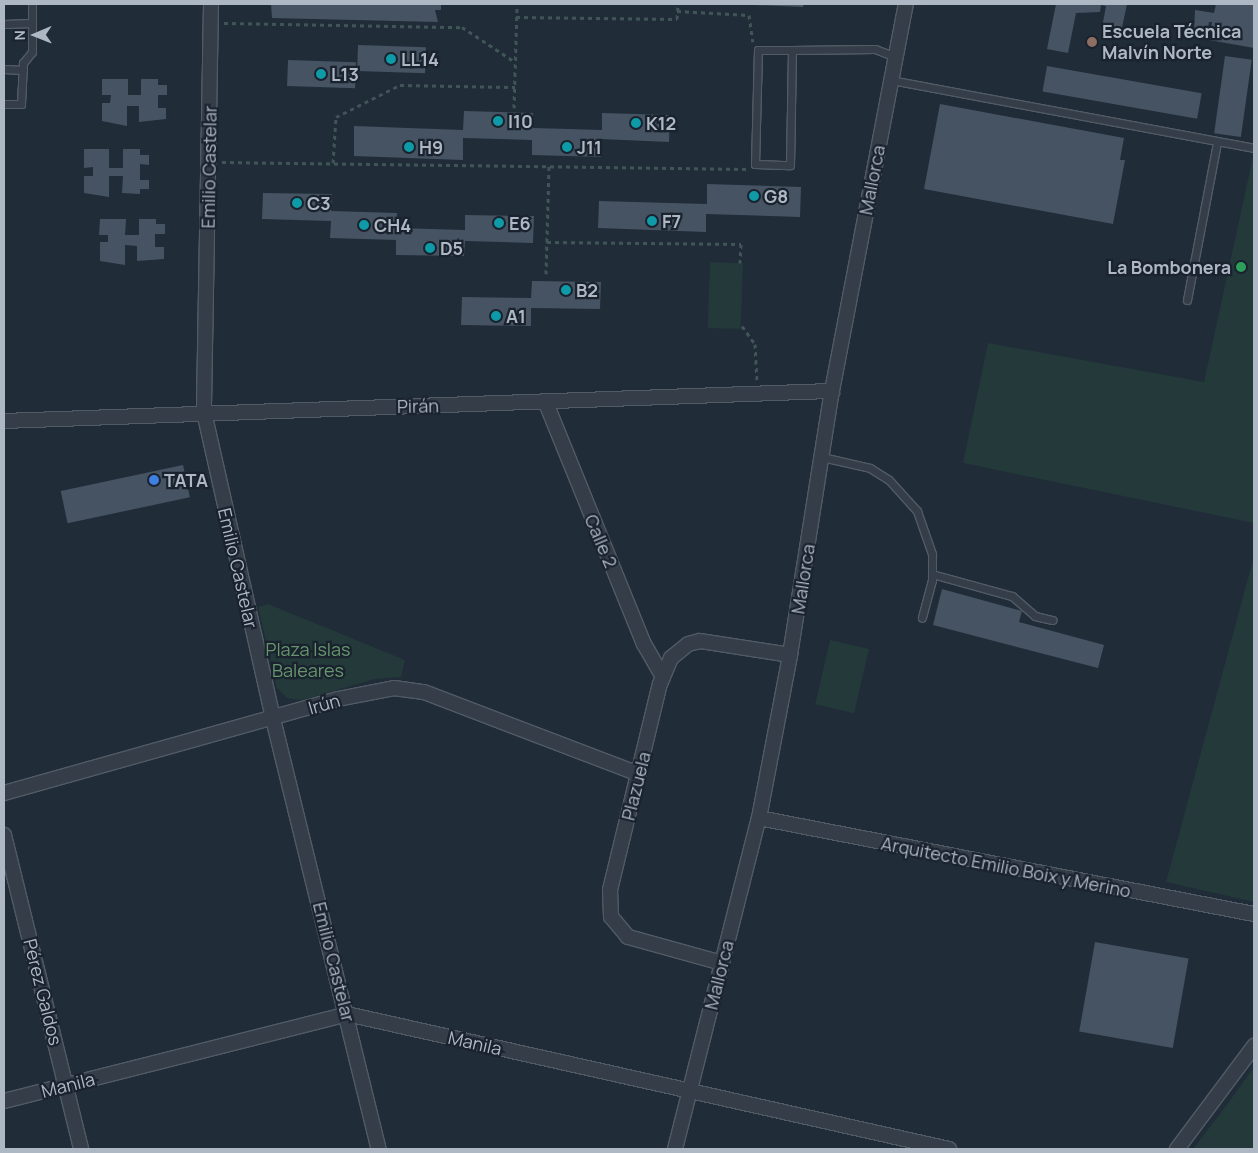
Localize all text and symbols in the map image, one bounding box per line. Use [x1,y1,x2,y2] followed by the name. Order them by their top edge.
[10,10,60,60] north arrow
[1102,21,1241,64] place label: Escuela Técnica Malvín Norte
[10,30,29,40] text: N
[1086,36,1098,48] marker: Escuela Técnica Malvín Norte
[401,48,439,70] place label: LL14
[385,53,397,65] marker: LL14
[331,63,359,85] place label: L13
[315,68,327,80] marker: L13
[197,105,221,229] street label: Emilio Castelar
[508,110,533,132] place label: I10
[646,112,676,134] place label: K12
[492,115,504,127] marker: I10
[630,117,642,129] marker: K12
[419,136,443,158] place label: H9
[577,136,602,158] place label: J11
[403,141,415,153] marker: H9
[561,141,573,153] marker: J11
[855,143,889,217] street label: Mallorca
[764,185,788,207] place label: G8
[748,190,760,202] marker: G8
[307,192,331,214] place label: C3
[291,197,303,209] marker: C3
[662,210,681,232] place label: F7
[509,212,531,234] place label: E6
[374,214,411,236] place label: CH4
[646,215,658,227] marker: F7
[493,217,505,229] marker: E6
[358,219,370,231] marker: CH4
[440,237,463,259] place label: D5
[424,242,436,254] marker: D5
[1107,256,1231,278] place label: La Bombonera
[1235,261,1247,273] marker: La Bombonera
[576,279,598,301] place label: B2
[560,284,572,296] marker: B2
[506,305,526,327] place label: A1
[490,310,502,322] marker: A1
[397,395,439,417] street label: Pirán
[164,469,208,491] place label: TATA
[148,474,160,486] marker: TATA
[214,506,262,630] street label: Emilio Castelar
[580,511,622,571] street label: Calle 2
[787,543,819,615] street label: Mallorca
[266,639,350,682] park label: Plaza Islas Baleares
[306,689,342,719] street label: Irún
[617,749,655,823] street label: Plazuela
[879,832,1133,902] street label: Arquitecto Emilio Boix y Merino
[309,900,359,1024] street label: Emilio Castelar
[19,937,67,1047] street label: Pérez Galdos
[700,938,738,1012] street label: Mallorca
[446,1026,504,1060] street label: Manila
[39,1068,97,1102] street label: Manila

